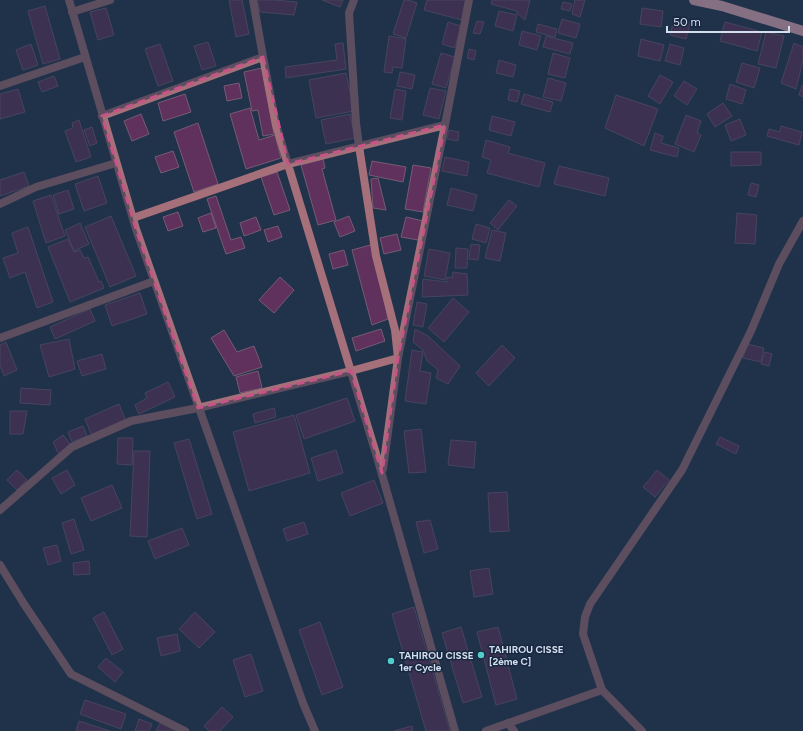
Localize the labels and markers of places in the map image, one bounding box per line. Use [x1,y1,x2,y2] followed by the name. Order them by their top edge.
[489,643,564,668] place label: TAHIROU CISSE [2ème C]
[399,649,474,674] place label: TAHIROU CISSE 1er Cycle
[476,650,486,660] marker: TAHIROU CISSE [2ème C]
[386,656,396,666] marker: TAHIROU CISSE 1er Cycle

